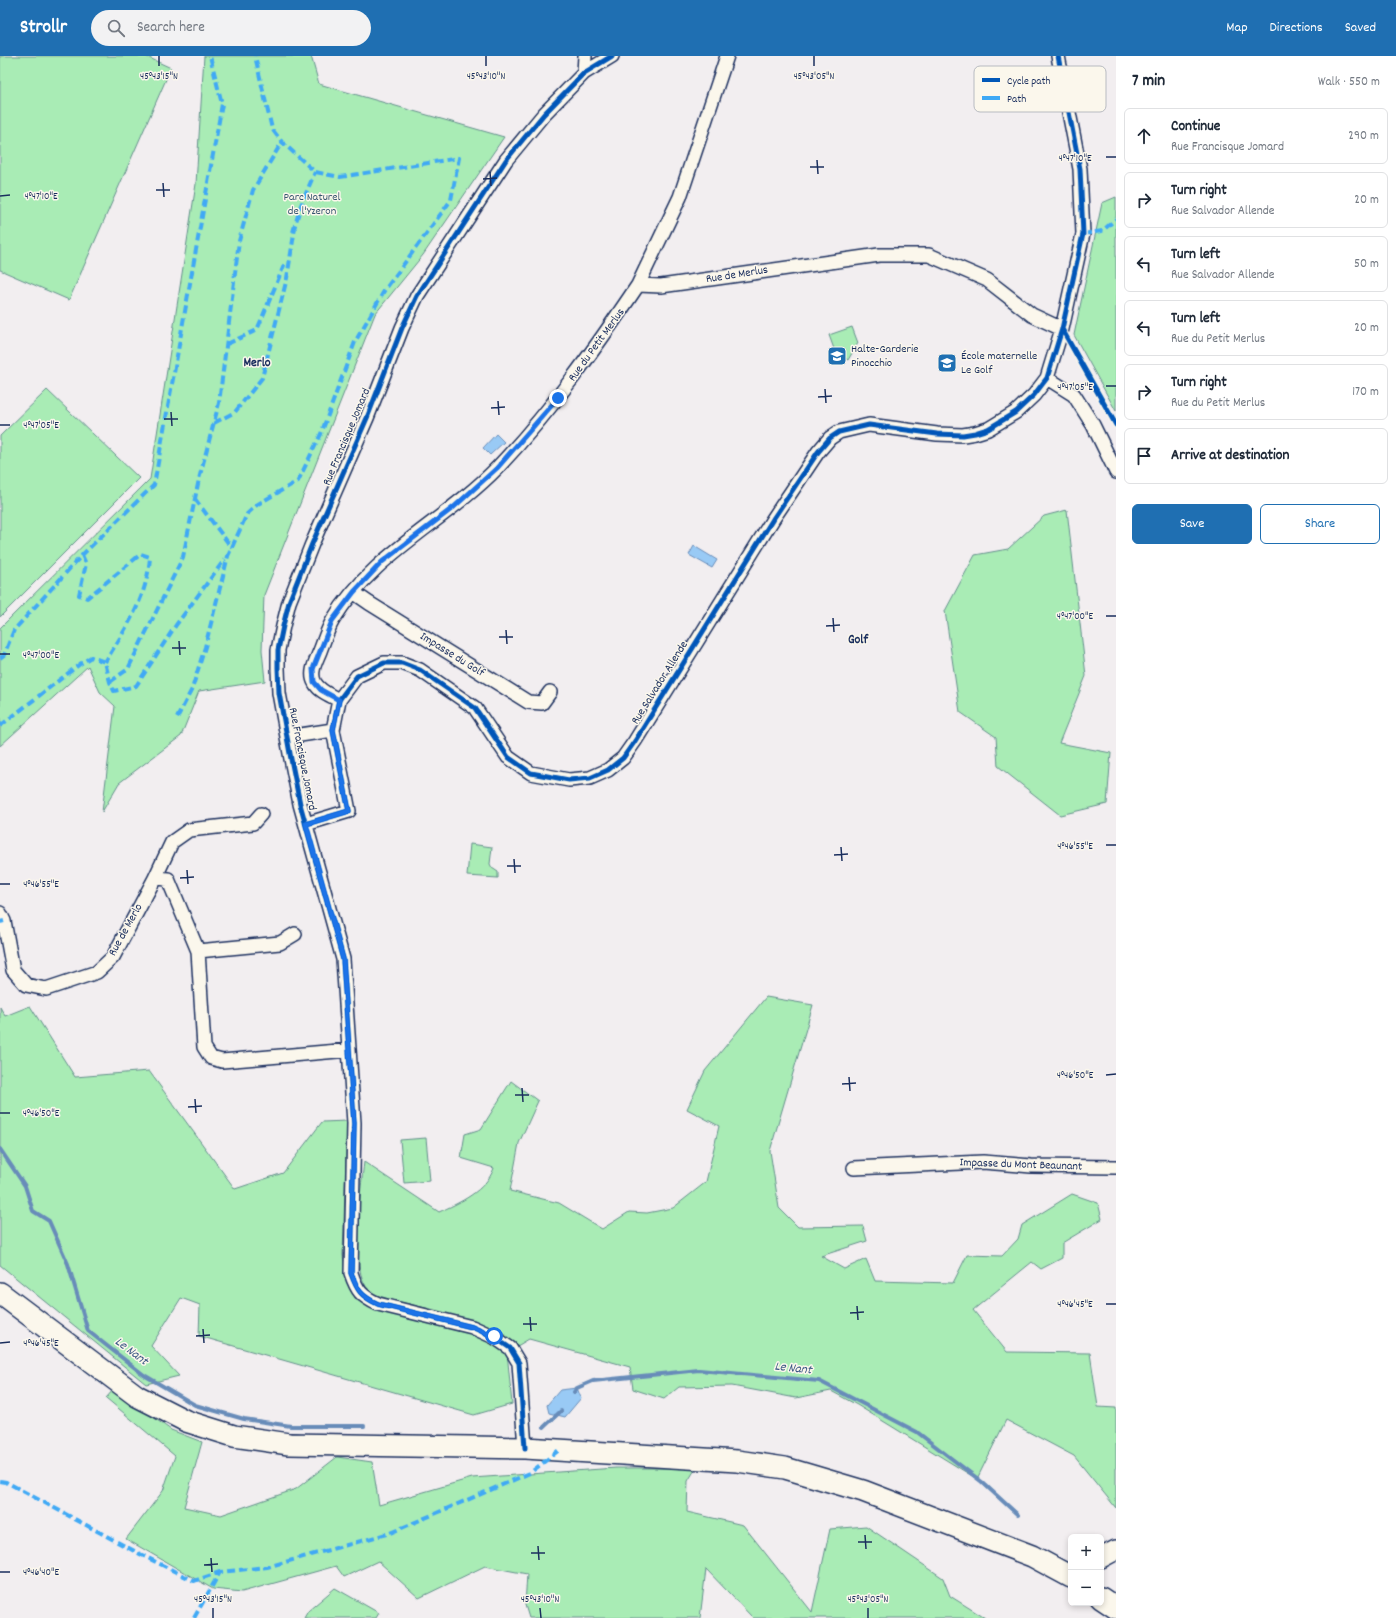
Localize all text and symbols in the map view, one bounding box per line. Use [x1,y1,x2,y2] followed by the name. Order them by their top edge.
[91,10,371,46] search box
[20,15,67,42] text: Strollr
[105,17,127,39] icon: search
[137,17,205,39] text: Search here
[1226,18,1248,38] text: Map
[1270,18,1323,38] text: Directions
[1345,18,1376,38] text: Saved
[974,66,1106,112] legend
[140,70,178,84] text: 45°43'15"N
[467,70,505,84] text: 45°43'10"N
[793,70,835,84] text: 45°43'05"N
[1132,70,1165,94] text: 7 min
[1318,73,1380,92] text: Walk · 550 m
[1007,74,1051,90] text: Cycle path
[1007,92,1026,108] text: Path
[1171,116,1220,138] text: Continue
[1133,125,1155,147] icon: ahead
[1348,127,1379,146] text: 290 m
[1171,138,1284,157] text: Rue Francisque Jomard
[1058,152,1092,166] text: 4°47'10"E
[1171,180,1227,202] text: Turn right
[284,189,341,220] park label: Parc Naturel de l'Yzeron
[1133,189,1155,211] icon: right
[24,190,58,204] text: 4°47'10"E
[1354,191,1379,210] text: 20 m
[1171,202,1275,221] text: Rue Salvador Allende
[1171,244,1220,266] text: Turn left
[1133,253,1155,275] icon: left
[1354,255,1379,274] text: 50 m
[705,262,769,288] street label: Rue de Merlus
[1171,266,1275,285] text: Rue Salvador Allende
[565,305,629,385] street label: Rue du Petit Merlus
[1171,308,1220,330] text: Turn left
[1133,317,1155,339] icon: left
[1354,319,1379,338] text: 20 m
[1171,330,1265,349] text: Rue du Petit Merlus
[851,341,918,372] place label: Halte-Garderie Pinocchio
[826,345,848,367] school or university icon: Halte-Garderie Pinocchio
[961,348,1037,379] place label: École maternelle Le Golf
[936,352,958,374] school or university icon: École maternelle Le Golf
[243,354,271,373] district label: Merlo
[1171,372,1227,394] text: Turn right
[1057,381,1093,395] text: 4°47'05"E
[1133,381,1155,403] icon: right
[1352,383,1379,402] text: 170 m
[319,386,375,488] street label: Rue Francisque Jomard
[549,389,567,407] route end
[1171,394,1265,413] text: Rue du Petit Merlus
[23,419,59,433] text: 4°47'05"E
[1133,445,1155,467] icon: arrive
[1171,445,1289,467] text: Arrive at destination
[1132,504,1252,544] button: Save
[1260,504,1380,544] button: Share
[1057,610,1094,624] text: 4°47'00"E
[416,628,488,682] street label: Impasse du Golf
[848,631,869,650] district label: Golf
[627,638,693,728] street label: Rue Salvador Allende
[23,649,60,663] text: 4°47'00"E
[284,706,320,812] street label: Rue Francisque Jomard
[1057,840,1093,854] text: 4°46'55"E
[23,878,59,892] text: 4°46'55"E
[105,901,147,959] street label: Rue de Merlo
[1057,1069,1094,1083] text: 4°46'50"E
[23,1107,60,1121] text: 4°46'50"E
[959,1154,1083,1176] street label: Impasse du Mont Beaunant
[1057,1298,1093,1312] text: 4°46'45"E
[485,1327,503,1345] route start
[110,1333,153,1372] water label: Le Nant
[23,1337,59,1351] text: 4°46'45"E
[773,1358,814,1381] water label: Le Nant
[1068,1534,1104,1606] map controls
[1068,1534,1104,1570] button: +
[23,1566,59,1580] text: 4°46'40"E
[1068,1570,1104,1606] button: −
[194,1593,232,1607] text: 45°43'15"N
[521,1593,559,1607] text: 45°43'10"N
[847,1593,889,1607] text: 45°43'05"N

